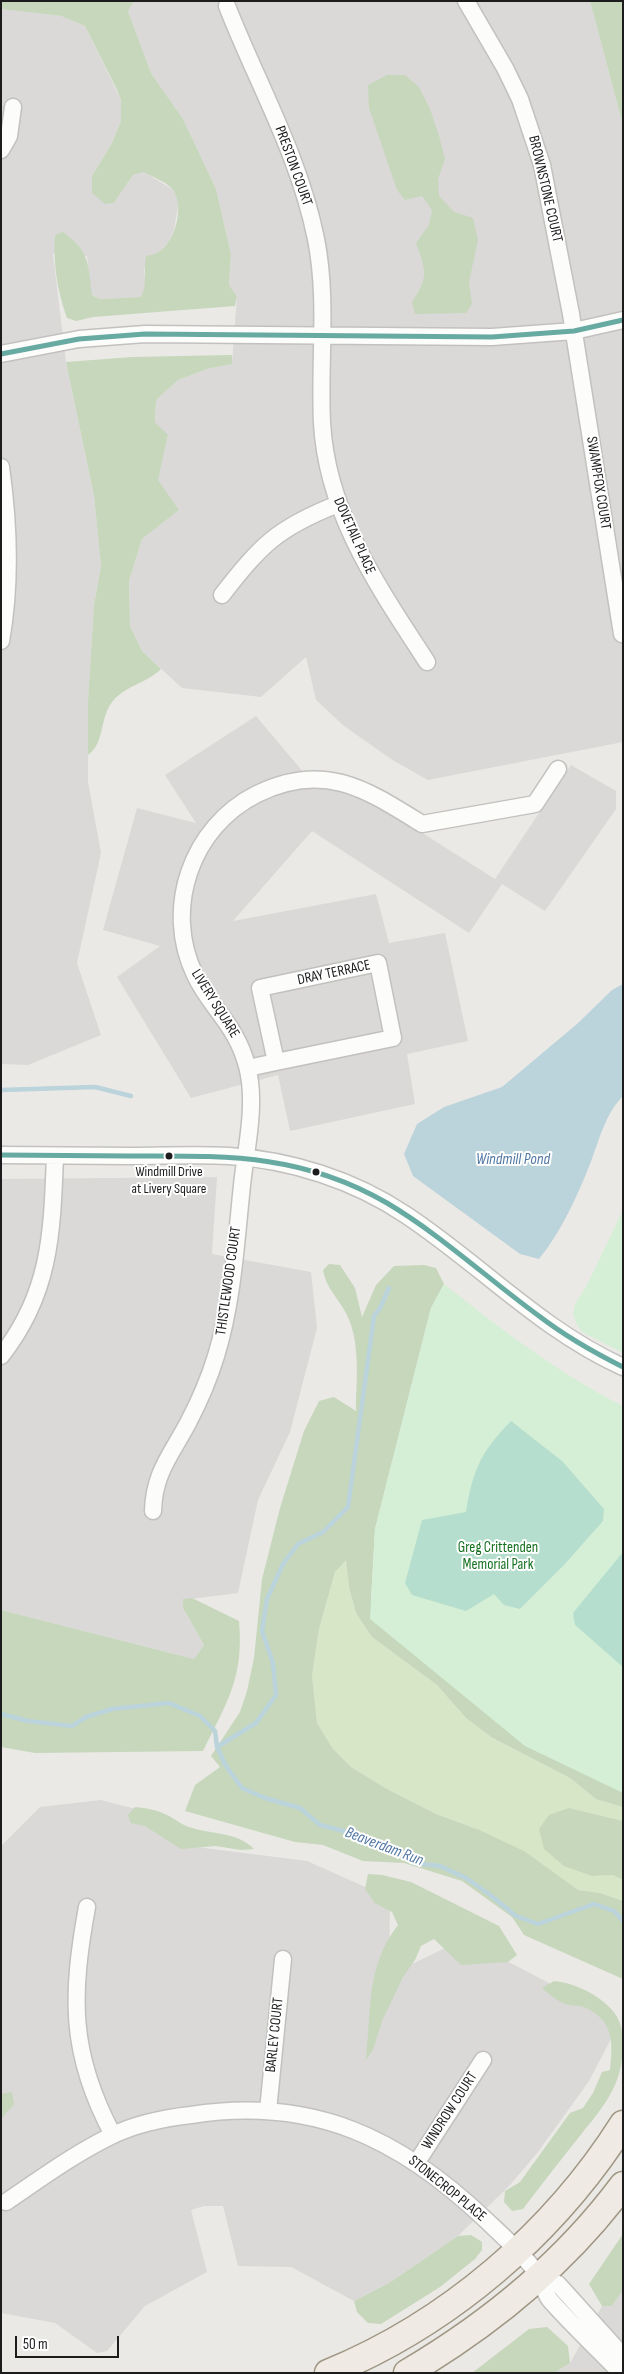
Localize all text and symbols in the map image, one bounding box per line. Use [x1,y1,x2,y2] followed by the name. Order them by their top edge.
[270,124,316,208] street label: PRESTON COURT
[524,134,566,244] street label: BROWNSTONE COURT
[582,435,614,531] street label: SWAMPFOX COURT
[329,495,379,577] street label: DOVETAIL PLACE
[296,956,372,990] street label: DRAY TERRACE
[187,966,243,1042] street label: LIVERY SQUARE
[476,1150,550,1170] water label: Windmill Pond
[164,1151,174,1161] marker: Windmill Drive at Livery Square
[132,1164,206,1196] place label: Windmill Drive at Livery Square
[311,1167,321,1177] unlabelled marker
[212,1225,246,1337] street label: THISTLEWOOD COURT
[458,1539,538,1574] park label: Greg Crittenden Memorial Park
[342,1823,426,1871] water label: Beaverdam Run
[262,1997,288,2073] street label: BARLEY COURT
[418,2069,482,2153] street label: WINDROW COURT
[404,2152,490,2226] street label: STONECROP PLACE
[18,2326,121,2358] scale bar
[23,2335,48,2354] text: 50 m

